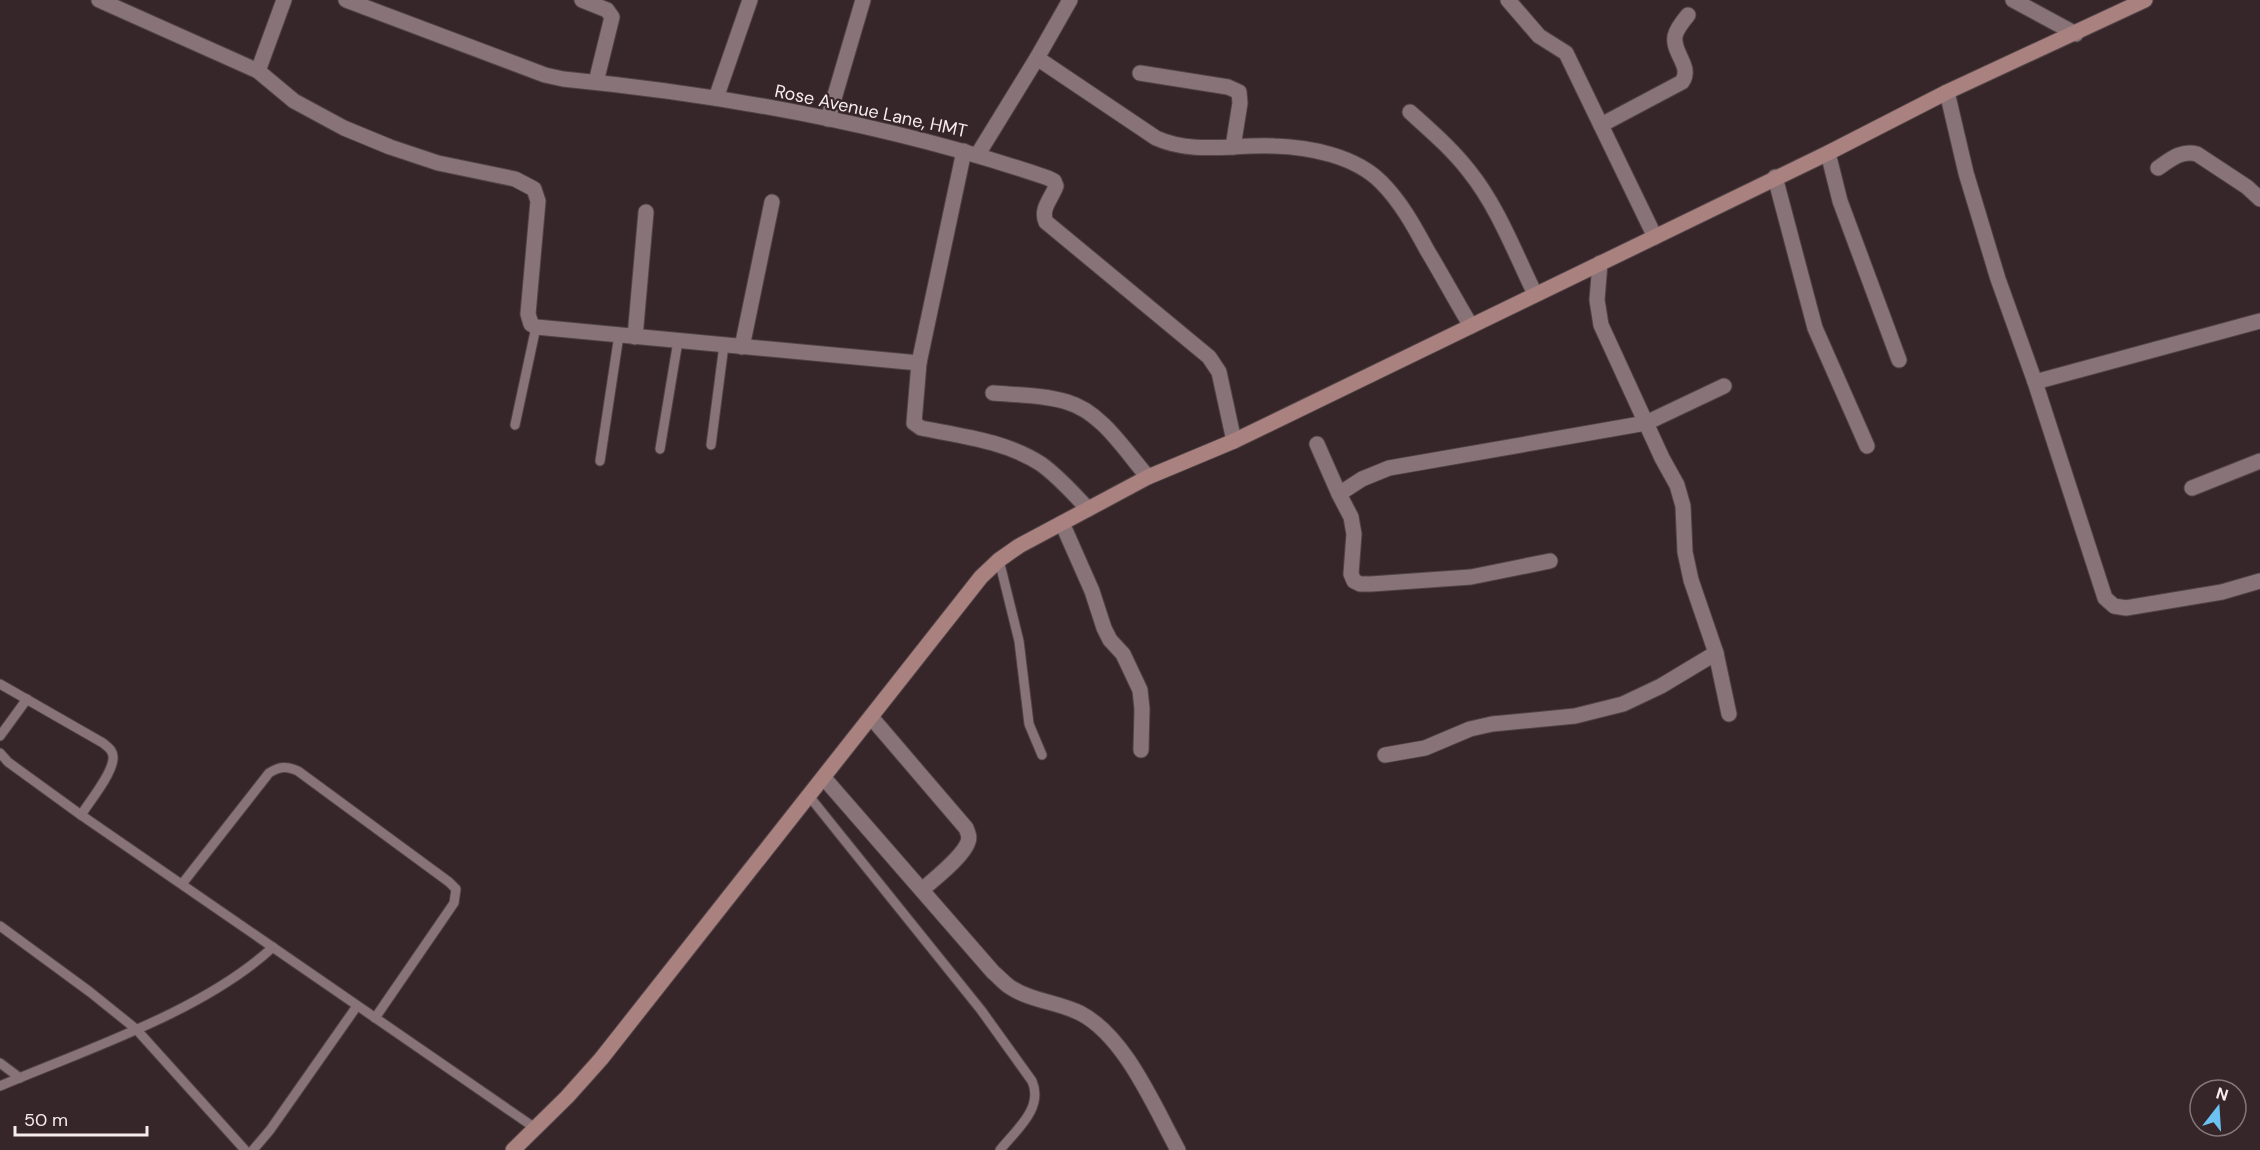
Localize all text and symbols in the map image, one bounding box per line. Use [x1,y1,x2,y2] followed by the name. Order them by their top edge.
[773,79,969,143] street label: Rose Avenue Lane, HMT
[2188,1078,2248,1138] north arrow
[2214,1082,2231,1106] text: N
[15,1099,147,1137] scale bar
[24,1108,68,1132] text: 50 m

